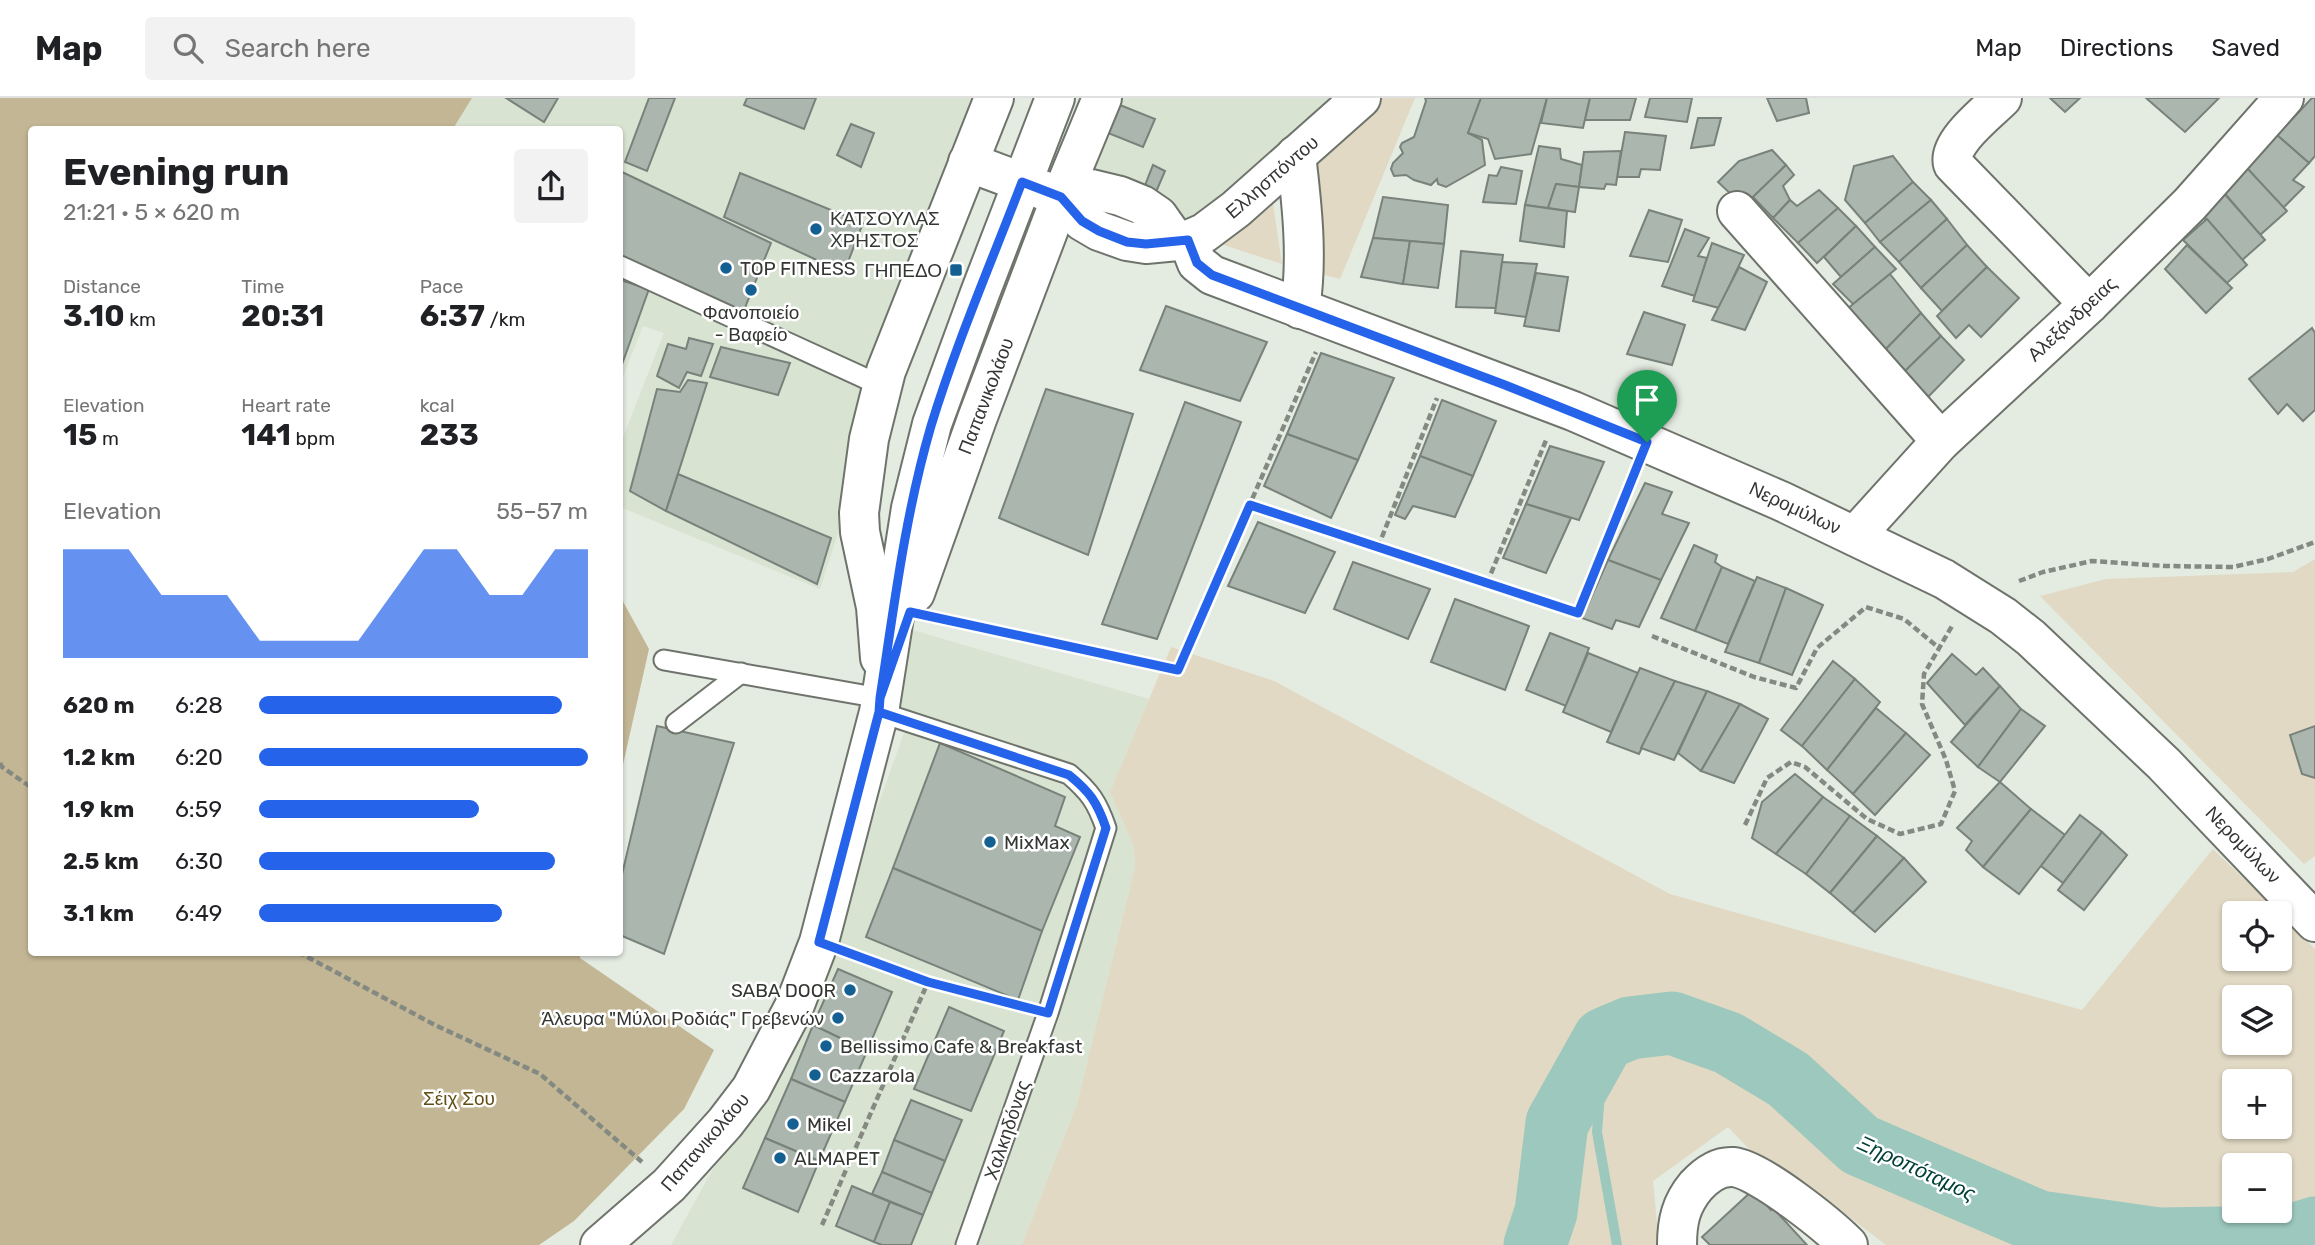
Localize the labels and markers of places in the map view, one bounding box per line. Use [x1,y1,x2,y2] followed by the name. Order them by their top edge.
[830,207,940,252] place label: ΚΑΤΣΟΥΛΑΣ ΧΡΗΣΤΟΣ
[808,221,824,237] marker: ΚΑΤΣΟΥΛΑΣ ΧΡΗΣΤΟΣ
[740,257,856,280] place label: TOP FITNESS
[864,259,942,282] place label: ΓΗΠΕΔΟ
[718,260,734,276] marker: TOP FITNESS
[948,262,964,278] marker: ΓΗΠΕΔΟ
[743,282,759,298] marker: Φανοποιείο - Βαφείο
[703,301,799,346] place label: Φανοποιείο - Βαφείο
[1617,370,1677,442] pin
[1004,831,1070,854] place label: MixMax
[982,834,998,850] marker: MixMax
[731,979,836,1002] place label: SABA DOOR
[842,982,858,998] marker: SABA DOOR
[542,1007,824,1030] place label: Άλευρα "Μύλοι Ροδιάς" Γρεβενών
[830,1010,846,1026] marker: Άλευρα "Μύλοι Ροδιάς" Γρεβενών
[840,1035,1083,1058] place label: Bellissimo Cafe & Breakfast
[818,1038,834,1054] marker: Bellissimo Cafe & Breakfast
[829,1064,915,1087] place label: Cazzarola
[807,1067,823,1083] marker: Cazzarola
[807,1113,851,1136] place label: Mikel
[785,1116,801,1132] marker: Mikel
[794,1147,880,1170] place label: ALMAPET
[772,1150,788,1166] marker: ALMAPET

